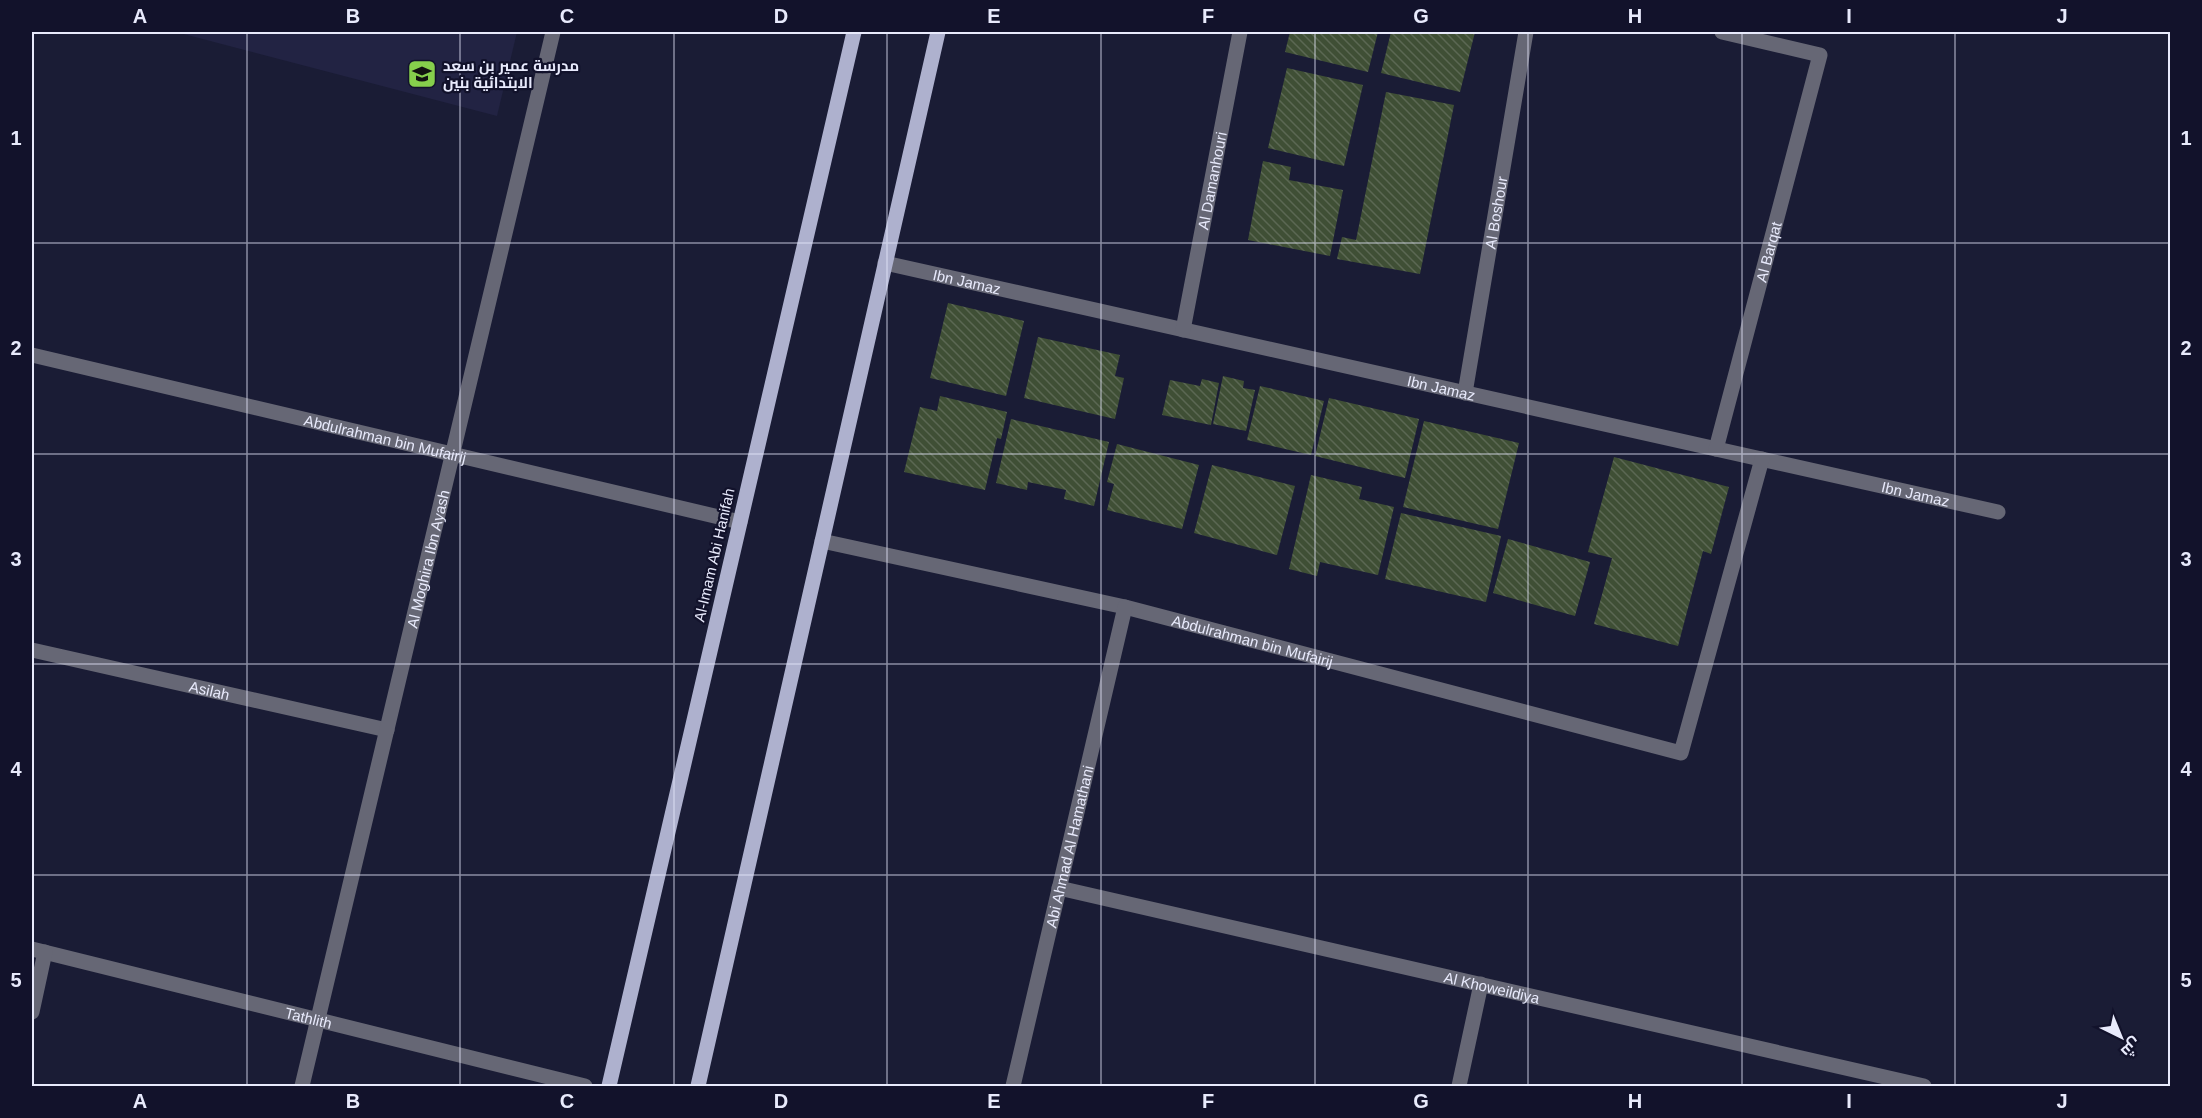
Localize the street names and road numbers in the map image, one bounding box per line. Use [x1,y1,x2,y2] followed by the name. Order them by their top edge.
[1194,130,1229,231] street label: Al Damanhouri
[1481,175,1510,250] street label: Al Boshour
[1752,219,1784,284] street label: Al Barqat
[931,265,1003,297] street label: Ibn Jamaz
[1406,372,1477,403] street label: Ibn Jamaz
[303,411,468,466] street label: Abdulrahman bin Mufairij
[1880,478,1951,509] street label: Ibn Jamaz
[690,486,738,624] street label: Al-Imam Abi Hanifah
[403,488,452,630] street label: Al Moghira Ibn Ayash
[1170,611,1335,670] street label: Abdulrahman bin Mufairij
[188,677,231,703] street label: Asilah
[1042,764,1096,929] street label: Abi Ahmad Al Hamathani
[1442,968,1542,1006] street label: Al Khoweildiya
[284,1004,334,1032] street label: Tathlith

